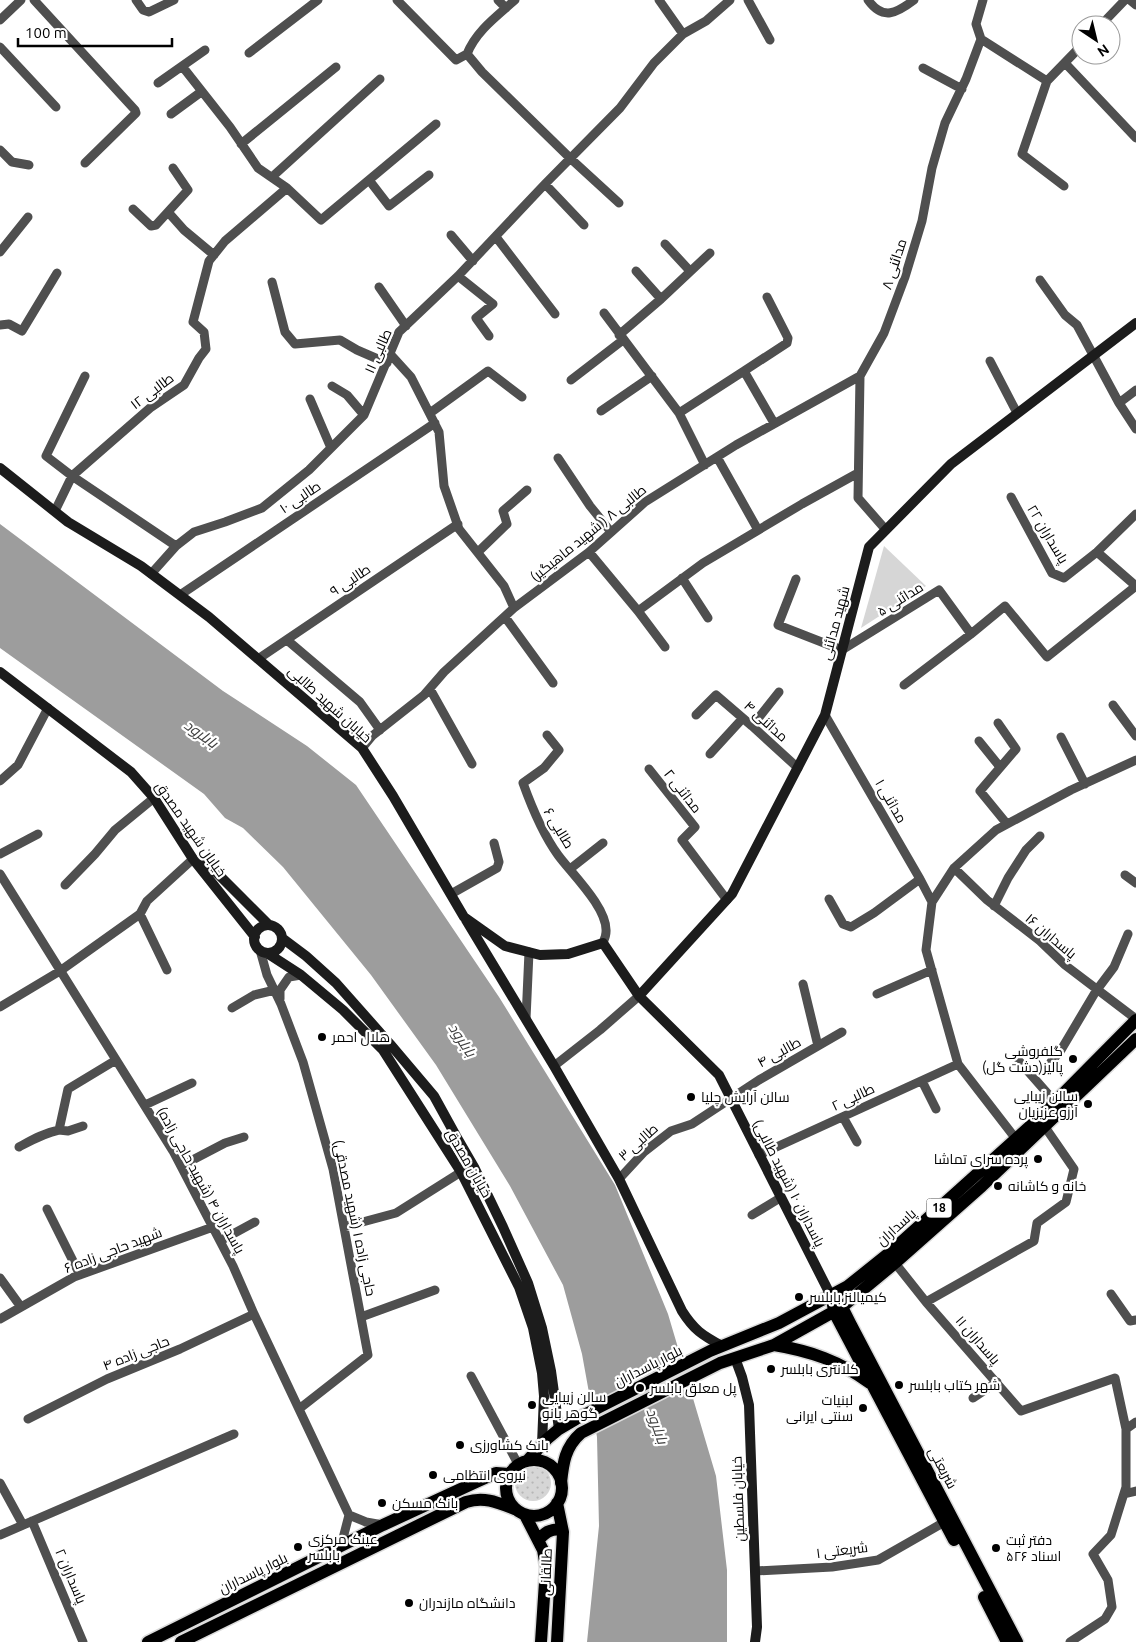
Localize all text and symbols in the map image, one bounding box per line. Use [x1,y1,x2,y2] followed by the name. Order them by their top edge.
[18,15,171,47] scale bar
[1071,15,1121,65] north arrow
[25,24,67,41] text: 100 m
[1095,41,1112,60] text: N
[878,237,910,291] street label: مدائنی ۸
[361,326,395,376] street label: طالبی ۱۱
[127,370,177,412] street label: طالبی ۱۲
[276,478,324,516] street label: طالبی ۱۰
[527,481,649,585] street label: طالبی ۸ ( شهید ماهیگیر)
[1023,502,1072,567] street label: پاسداران ۲۲
[327,561,373,599] street label: طالبی ۹
[874,579,926,619] street label: مدائنی ۵
[817,584,853,662] street label: شهید مدائنی
[285,662,375,746] street label: خیابان شهید طالبی
[741,697,791,745] street label: مدائنی ۴
[181,716,222,753] water label: بابلرود
[661,766,705,816] street label: مدائنی ۲
[872,776,910,826] street label: مدائنی ۱
[151,778,230,880] street label: خیابان شهید مصدق
[541,805,577,851] street label: طالبی ۶
[1021,910,1080,964] street label: پاسداران ۱۶
[444,1020,480,1061] water label: بابلرود
[331,1029,390,1046] place label: هلال احمر
[316,1031,328,1043] marker: هلال احمر
[754,1034,804,1070] street label: طالبی ۴
[982,1043,1063,1077] place label: گلفروشی پالیز(دشت گل)
[1067,1053,1079,1065] marker: گلفروشی پالیز(دشت گل)
[829,1080,877,1114] street label: طالبی ۲
[1014,1088,1078,1120] place label: سالن زیبایی آرزو عزیزیان
[701,1089,789,1107] place label: سالن آرایش چلیا
[685,1091,697,1103] marker: سالن آرایش چلیا
[1082,1098,1094,1110] marker: سالن زیبایی آرزو عزیزیان
[152,1104,248,1257] street label: پاسداران ۴ (شهید حاجی زاده)
[748,1117,828,1251] street label: پاسداران ۱۰ (شهید طالبی)
[615,1120,661,1164] street label: طالبی ۳
[442,1126,495,1201] street label: خیابان مصدق
[331,1138,379,1298] street label: حاجی زاده ۱ (شهید مصدقی)
[934,1151,1028,1169] place label: پرده سرای تماشا
[1032,1153,1044,1165] marker: پرده سرای تماشا
[1008,1178,1086,1194] place label: خانه و کاشانه
[992,1180,1004,1192] marker: خانه و کاشانه
[926,1198,952,1218] road number: 18
[873,1205,921,1250] street label: پاسداران
[62,1224,164,1276] street label: شهید حاجی زاده ۶
[808,1289,887,1305] place label: کیمیالنز بابلسر
[793,1291,805,1303] marker: کیمیالنز بابلسر
[951,1312,1004,1369] street label: پاسداران ۱۱
[100,1332,172,1374] street label: حاجی زاده ۴
[611,1342,686,1392] street label: بلوار پاسداران
[780,1361,859,1377] place label: کلانتری بابلسر
[765,1363,777,1375] marker: کلانتری بابلسر
[908,1377,1000,1393] place label: شهر کتاب بابلسر
[893,1379,905,1391] marker: شهر کتاب بابلسر
[649,1380,737,1398] place label: پل معلق بابلسر
[634,1382,646,1394] marker: پل معلق بابلسر
[542,1389,606,1421] place label: سالن زیبایی گوهر بانو
[786,1392,853,1424] place label: لبنیات سنتی ایرانی
[526,1399,538,1411] marker: سالن زیبایی گوهر بانو
[857,1402,869,1414] marker: لبنیات سنتی ایرانی
[642,1406,672,1447] water label: بابلرود
[470,1437,549,1453] place label: بانک کشاورزی
[454,1439,466,1451] marker: بانک کشاورزی
[925,1445,961,1491] street label: شریعتی
[729,1456,747,1542] street label: خیابان فلسطین
[443,1467,526,1483] place label: نیروی انتظامی
[427,1469,439,1481] marker: نیروی انتظامی
[392,1495,458,1511] place label: بانک مسکن
[376,1497,388,1509] marker: بانک مسکن
[307,1531,378,1563] place label: عینک مرکزی بابلسر
[1006,1532,1061,1564] place label: دفتر ثبت اسناد ۵۲۶
[815,1539,869,1561] street label: شریعتی ۱
[292,1541,304,1553] marker: عینک مرکزی بابلسر
[990,1542,1002,1554] marker: دفتر ثبت اسناد ۵۲۶
[50,1546,90,1607] street label: پاسداران ۲
[537,1548,555,1596] street label: طالقانی
[216,1550,291,1598] street label: بلوار پاسداران
[419,1595,516,1611] place label: دانشگاه مازندران
[403,1597,415,1609] marker: دانشگاه مازندران

